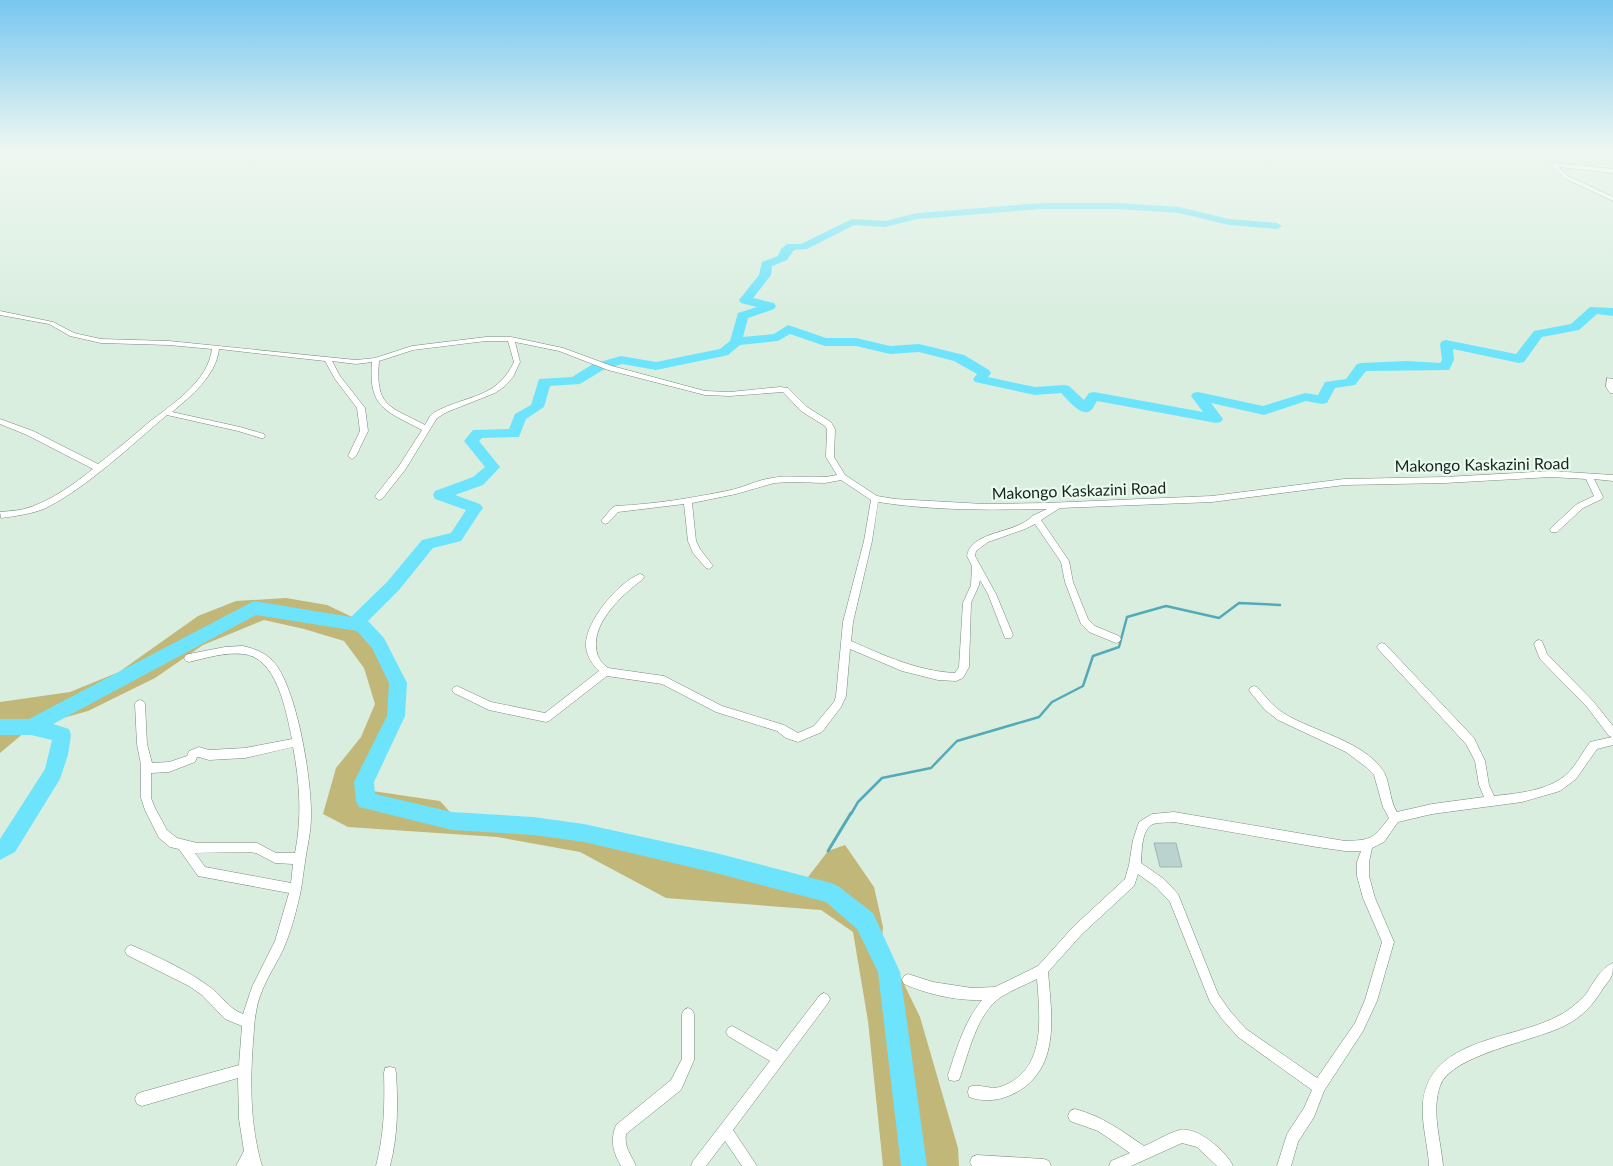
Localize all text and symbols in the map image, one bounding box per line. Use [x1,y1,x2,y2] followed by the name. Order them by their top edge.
[1395,453,1569,475] street label: Makongo Kaskazini Road
[991,477,1167,503] street label: Makongo Kaskazini Road

